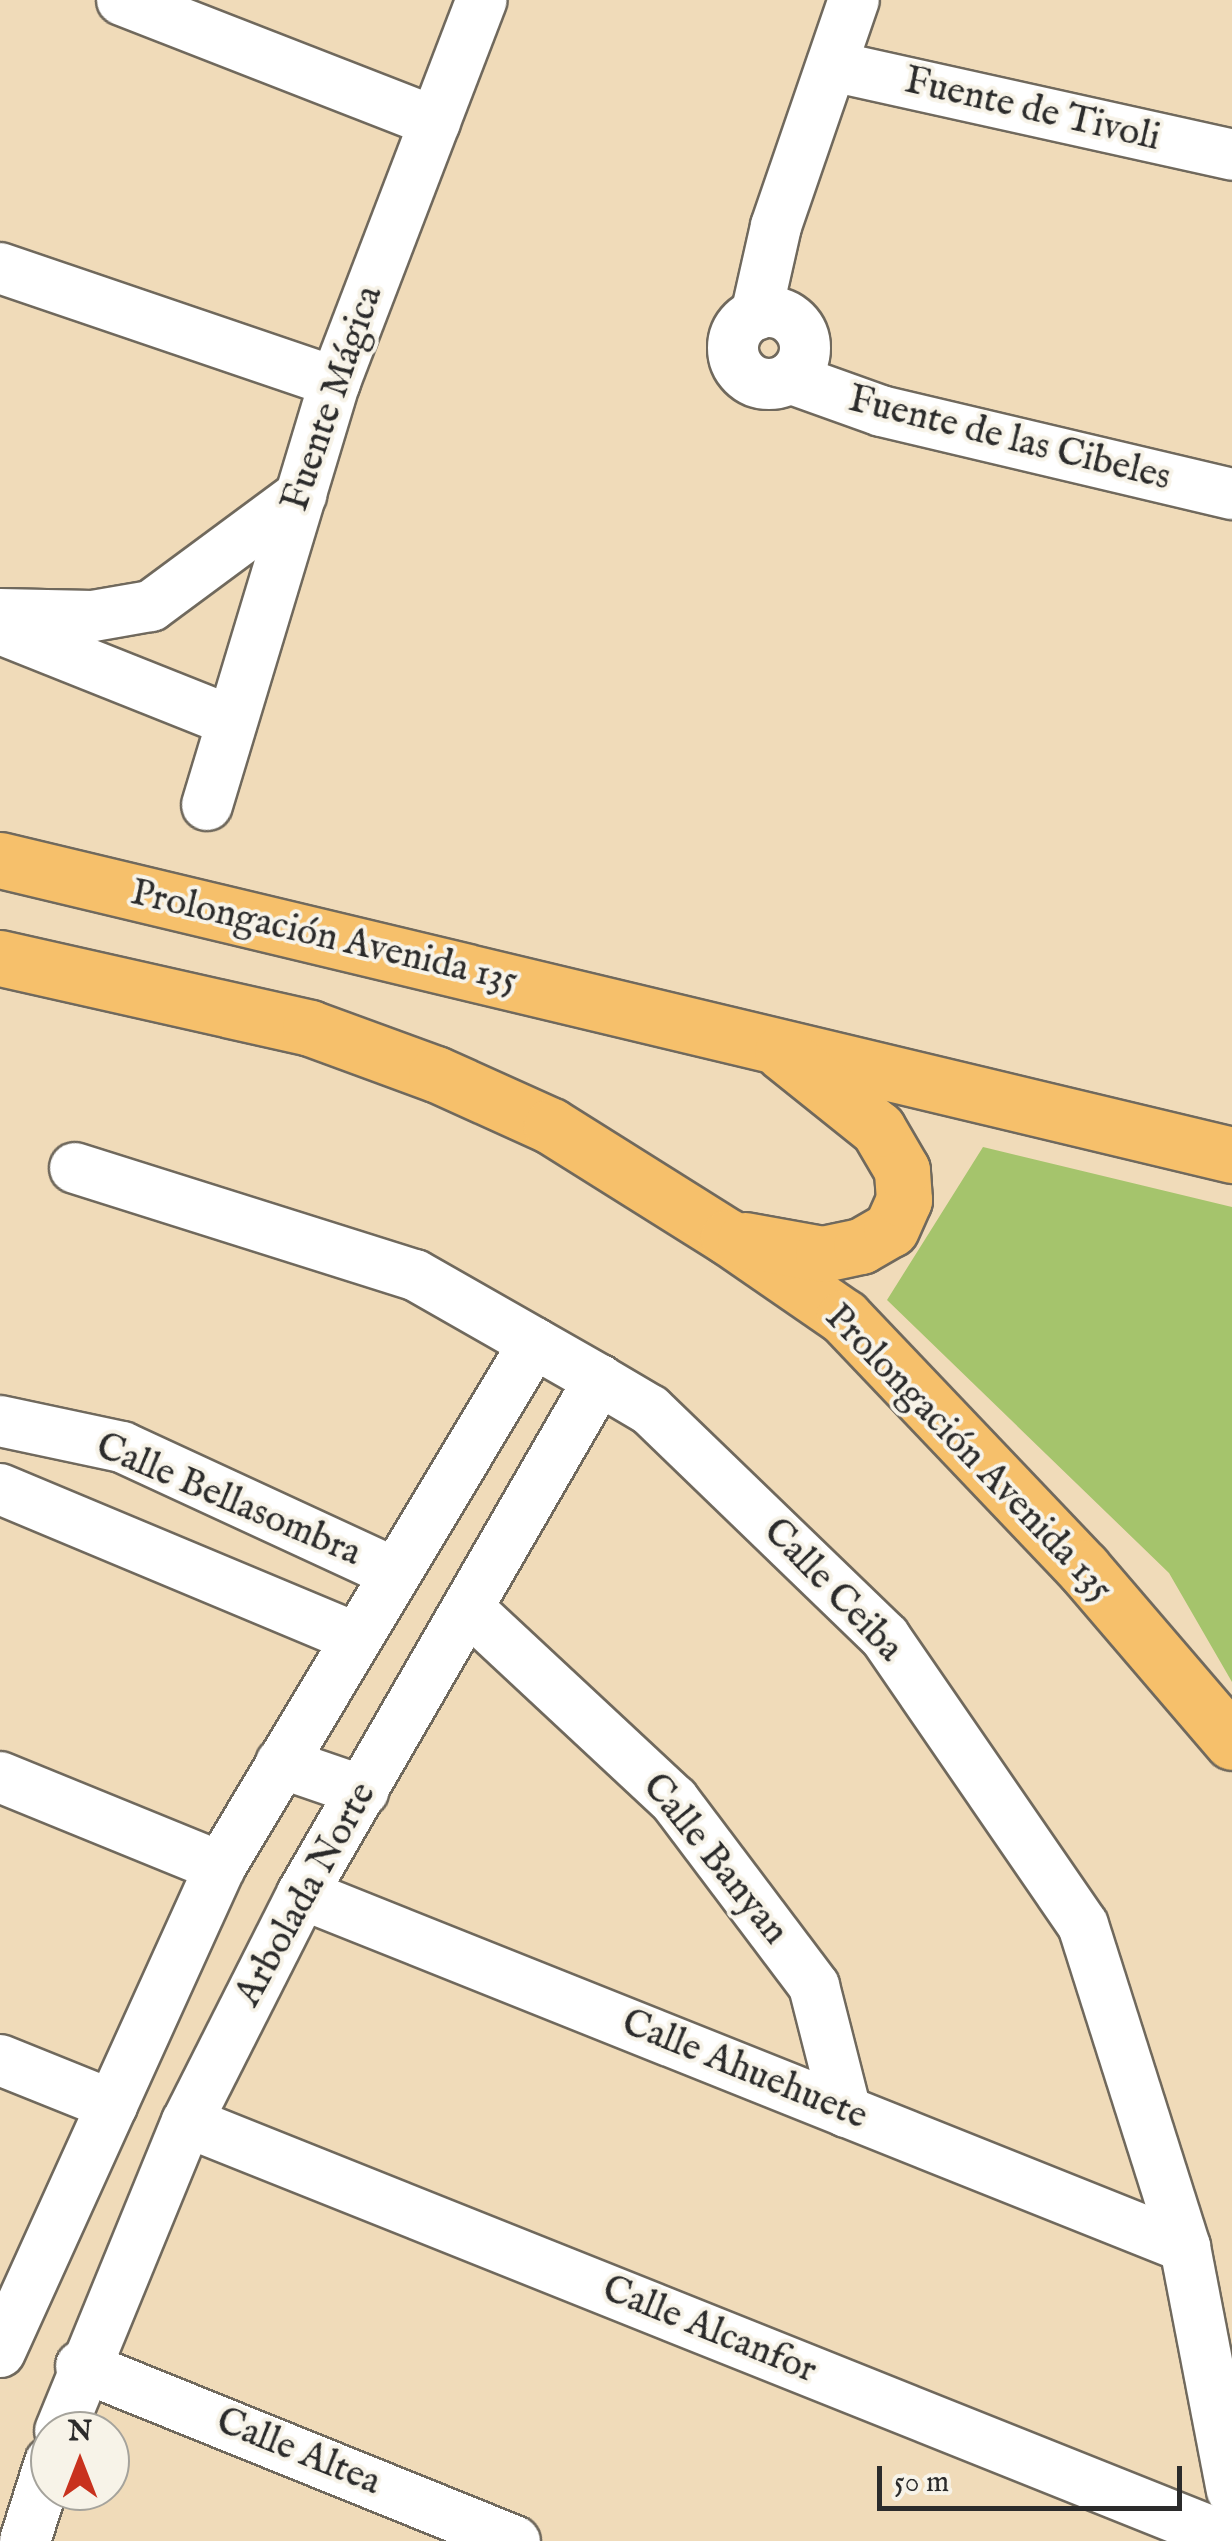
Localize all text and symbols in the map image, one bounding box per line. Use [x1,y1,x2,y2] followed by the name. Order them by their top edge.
[900,59,1164,163] street label: Fuente de Tivoli
[274,280,394,518] street label: Fuente Mágica
[843,378,1175,502] street label: Fuente de las Cibeles
[126,871,522,1005] street label: Prolongación Avenida 135
[814,1296,1122,1612] street label: Prolongación Avenida 135
[89,1425,367,1577] street label: Calle Bellasombra
[753,1510,911,1672] street label: Calle Ceiba
[631,1765,797,1955] street label: Calle Banyan
[227,1775,387,2015] street label: Arbolada Norte
[615,2001,873,2141] street label: Calle Ahuehuete
[595,2267,823,2395] street label: Calle Alcanfor
[209,2399,387,2507] street label: Calle Altea
[30,2411,130,2511] north arrow
[68,2415,92,2450] text: N
[882,2446,1187,2508] scale bar
[894,2464,949,2502] text: 50 m

